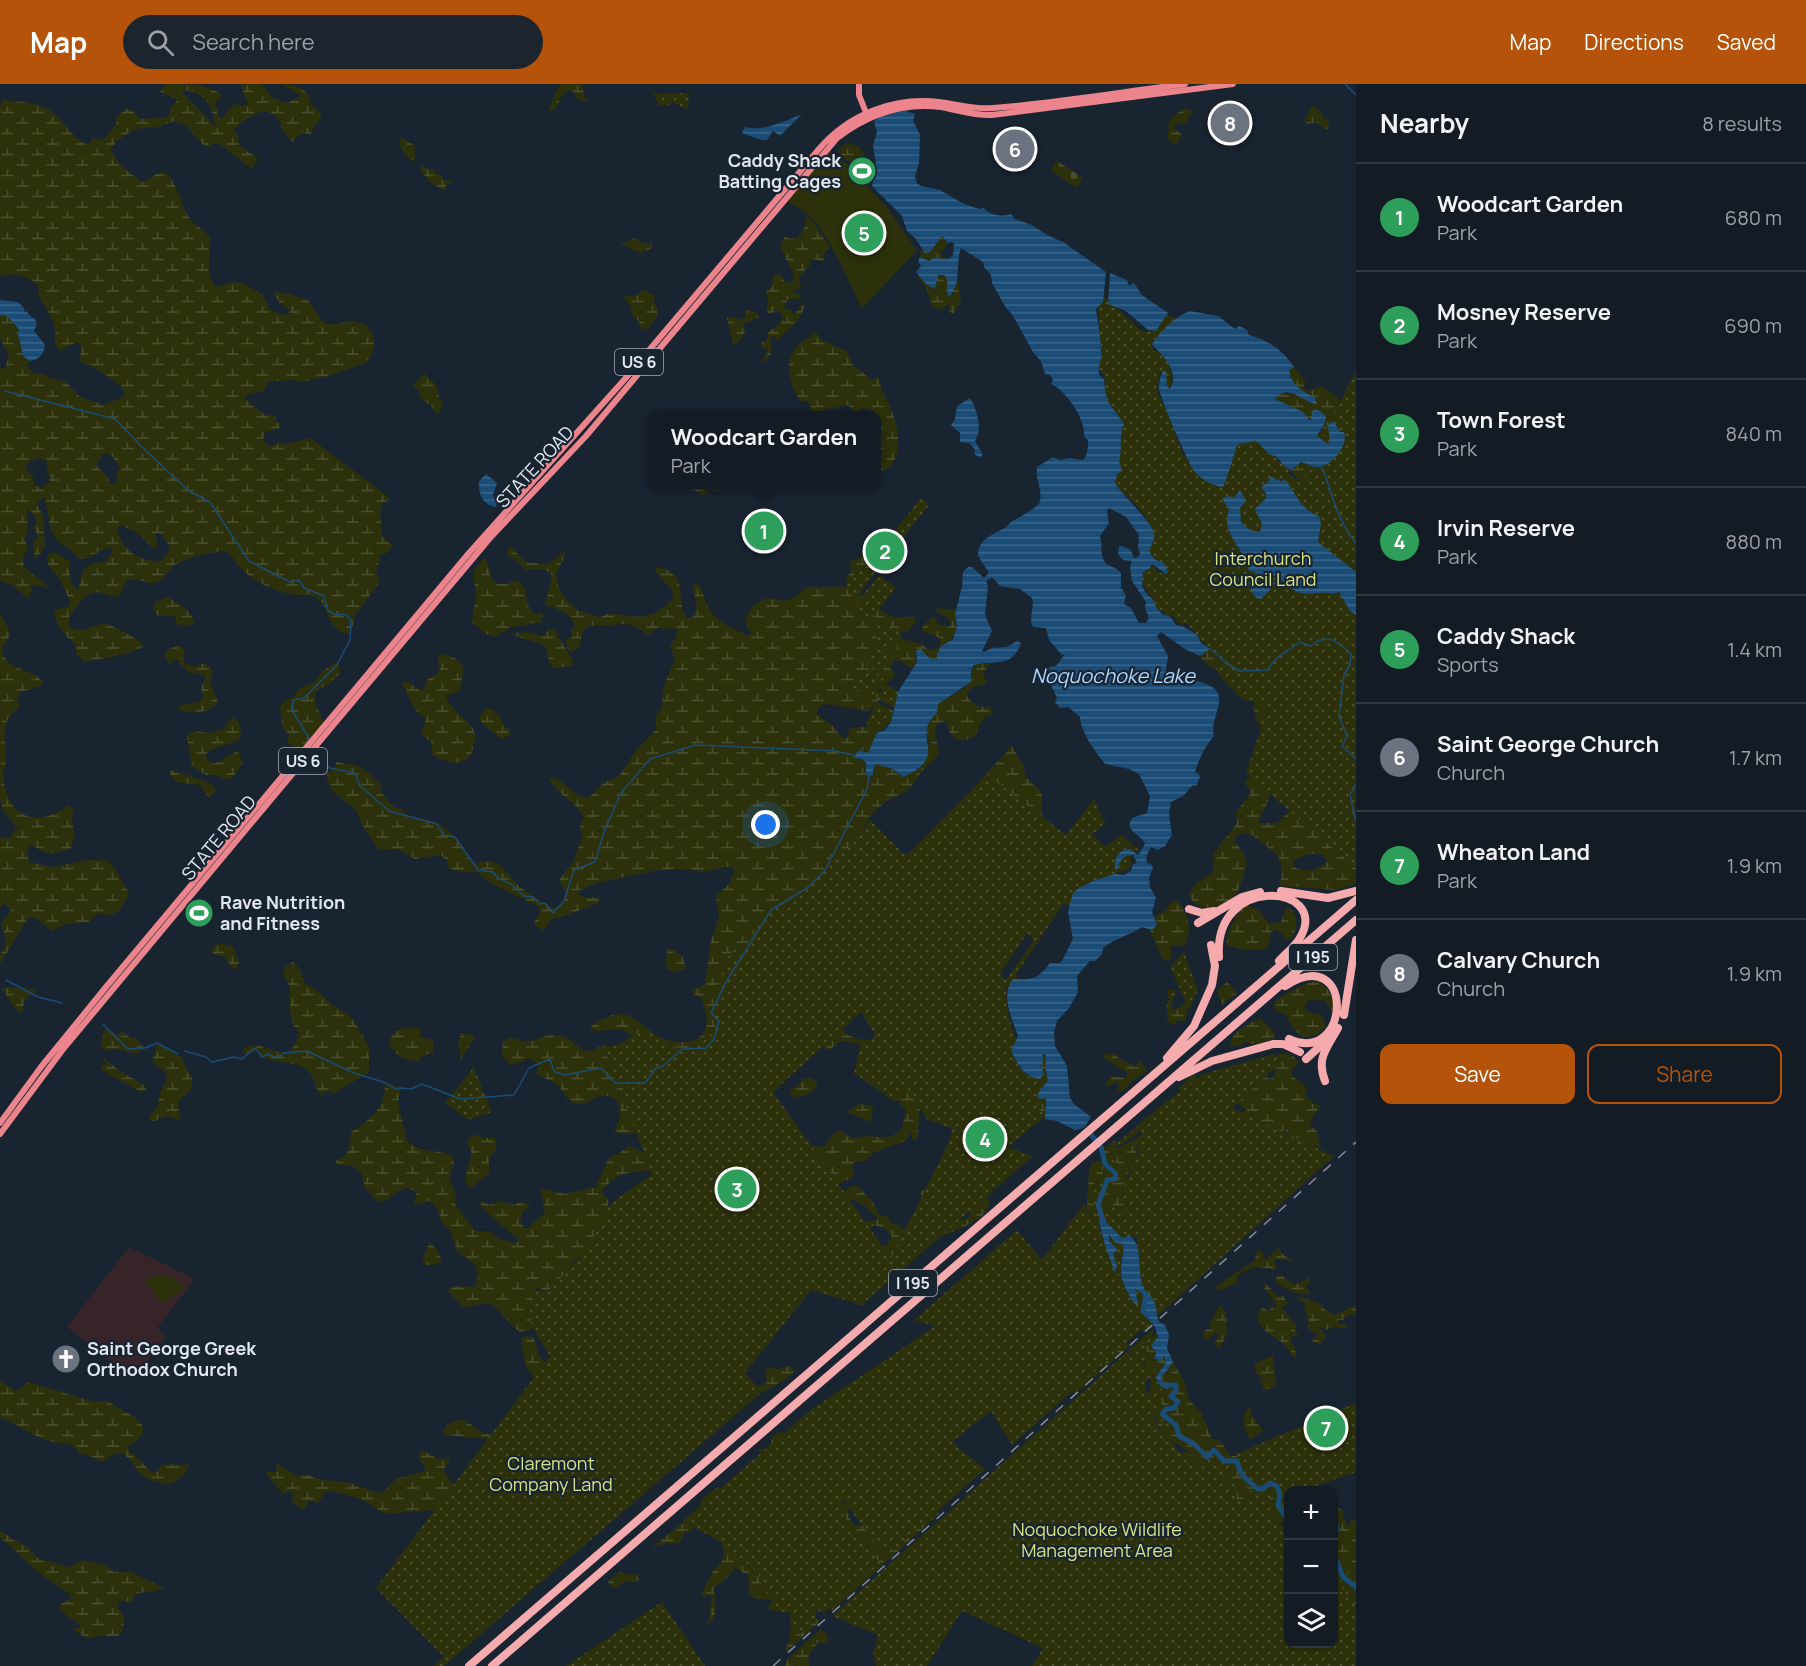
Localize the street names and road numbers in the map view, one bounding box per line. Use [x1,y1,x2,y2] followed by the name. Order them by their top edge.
[615,349,663,375] road number: US 6
[490,420,578,512] street label: STATE ROAD
[279,748,327,774] road number: US 6
[176,790,261,885] street label: STATE ROAD
[1289,944,1337,970] road number: I 195
[889,1270,937,1296] road number: I 195

